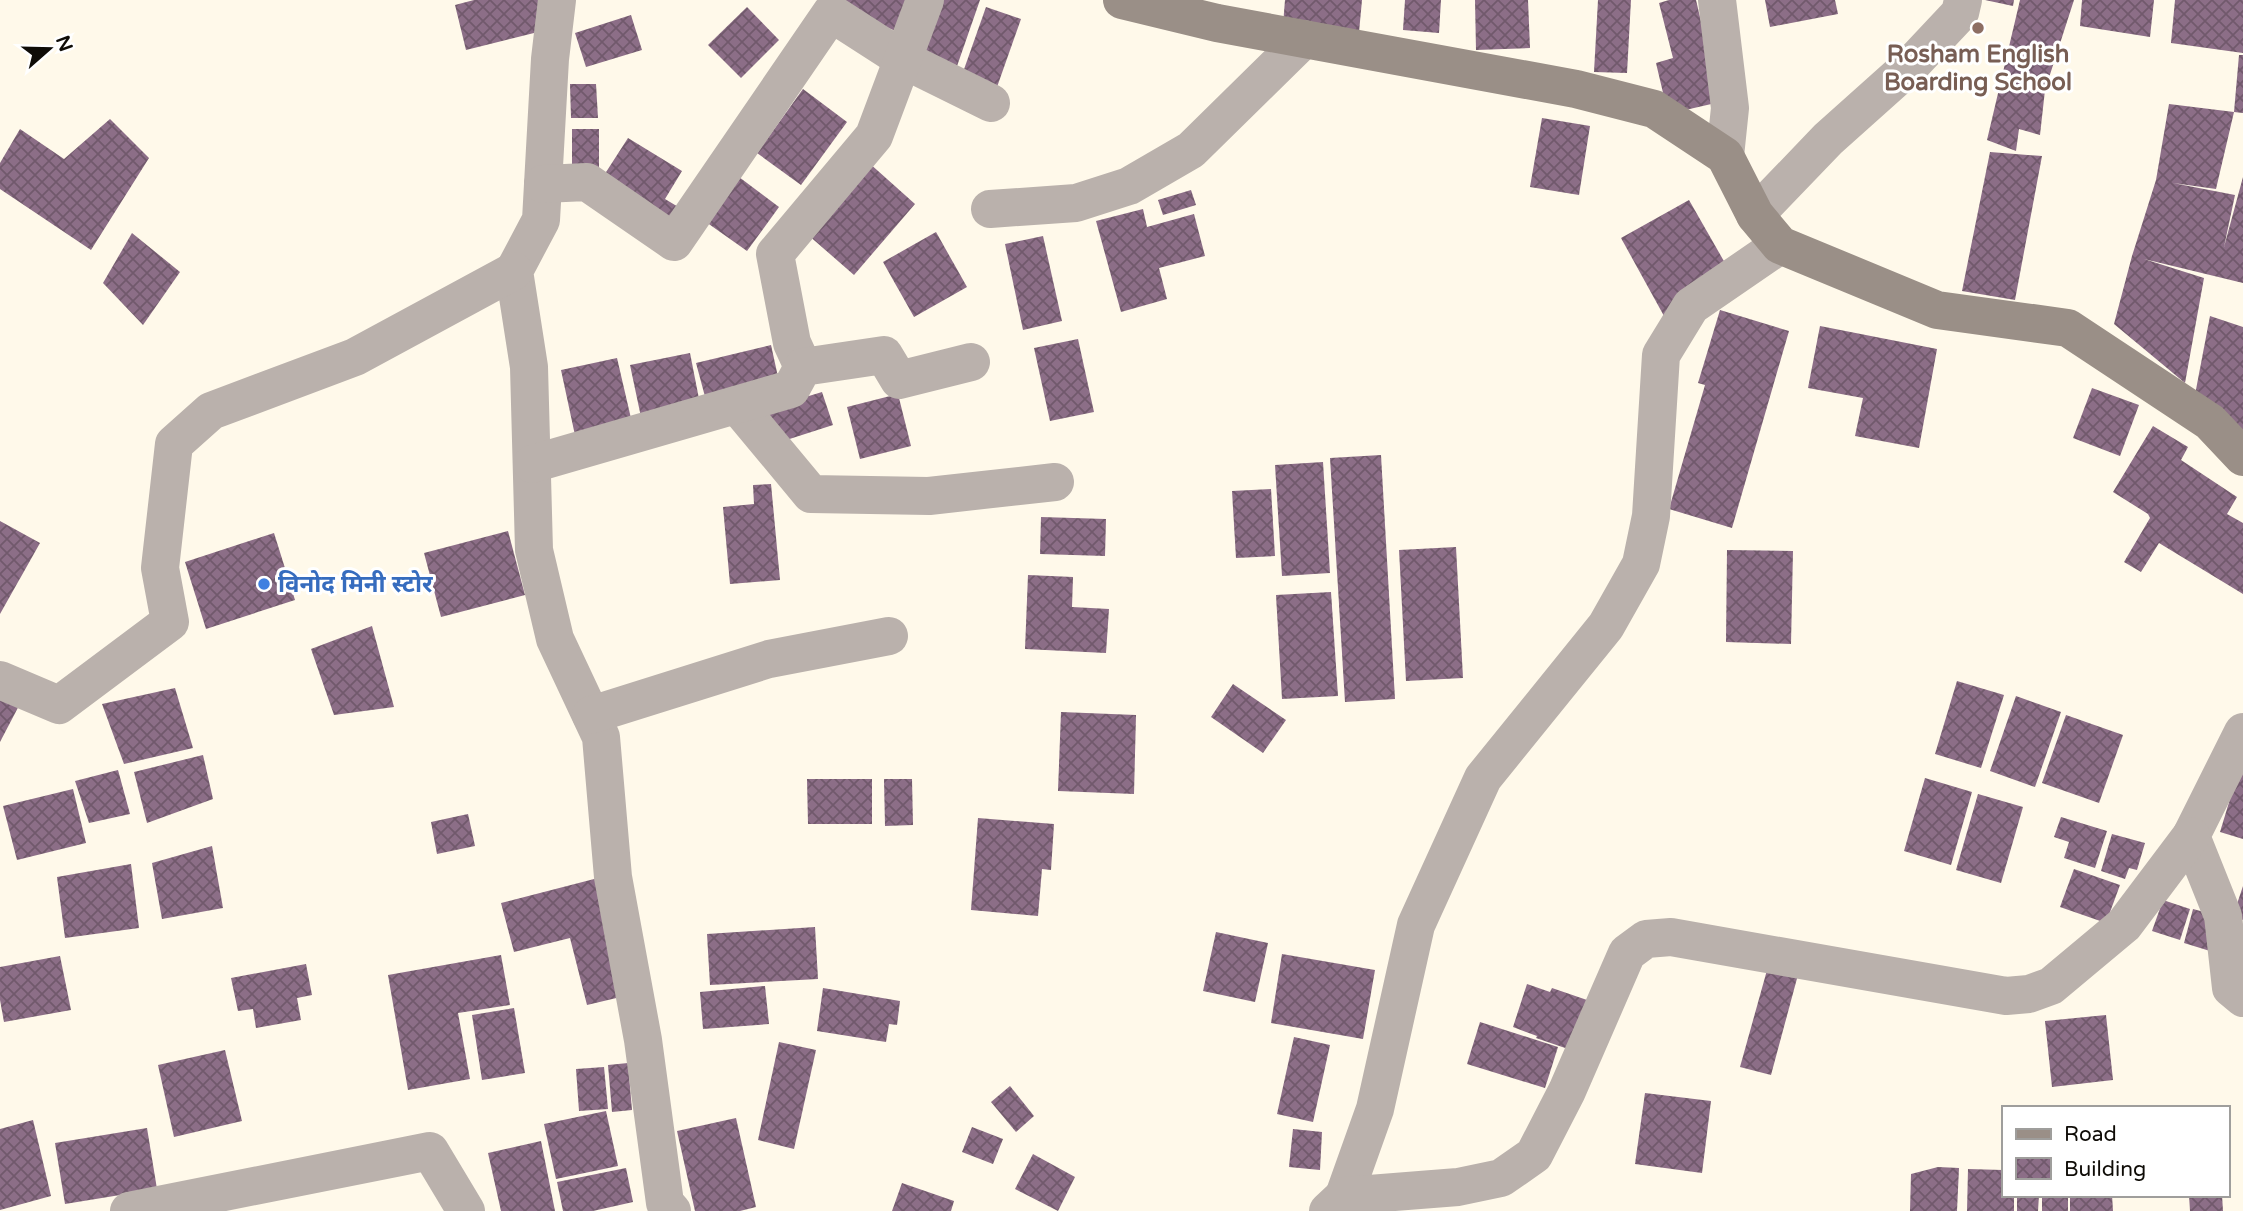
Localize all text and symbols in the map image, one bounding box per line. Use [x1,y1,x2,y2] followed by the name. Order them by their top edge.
[14,14,84,84] north arrow
[1970,20,1986,36] marker: Rosham English Boarding School
[51,33,77,54] text: N
[1884,40,2072,97] place label: Rosham English Boarding School
[278,570,433,599] place label: विनोद मिनी स्टोर
[256,576,272,592] marker: विनोद मिनी स्टोर
[2002,1106,2229,1197] legend
[2064,1122,2117,1147] text: Road
[2064,1157,2146,1182] text: Building

